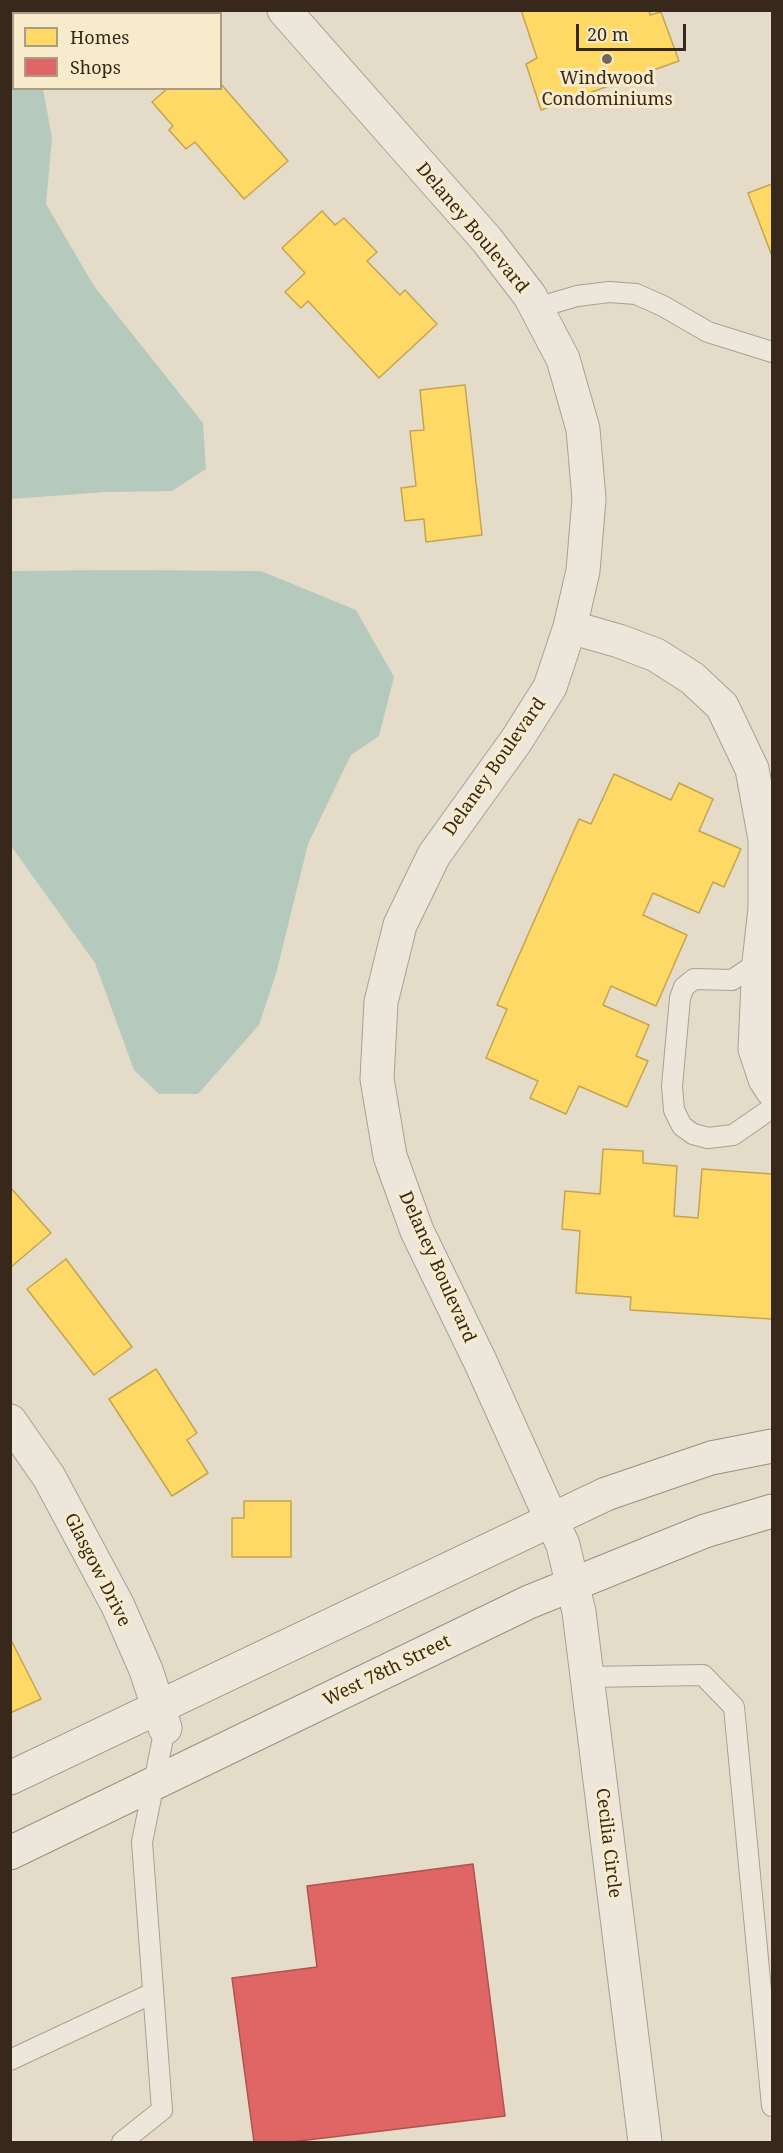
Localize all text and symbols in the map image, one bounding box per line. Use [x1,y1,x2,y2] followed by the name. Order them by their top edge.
[12,12,222,90] legend
[579,12,688,50] scale bar
[587,22,629,46] text: 20 m
[70,25,129,49] text: Homes
[600,52,614,66] marker: Windwood Condominiums
[70,55,121,79] text: Shops
[541,68,673,110] place label: Windwood Condominiums
[411,158,533,298] street label: Delaney Boulevard
[439,694,551,840] street label: Delaney Boulevard
[394,1188,480,1346] street label: Delaney Boulevard
[59,1510,135,1630] street label: Glasgow Drive
[320,1631,454,1711] street label: West 78th Street
[591,1787,625,1899] street label: Cecilia Circle

